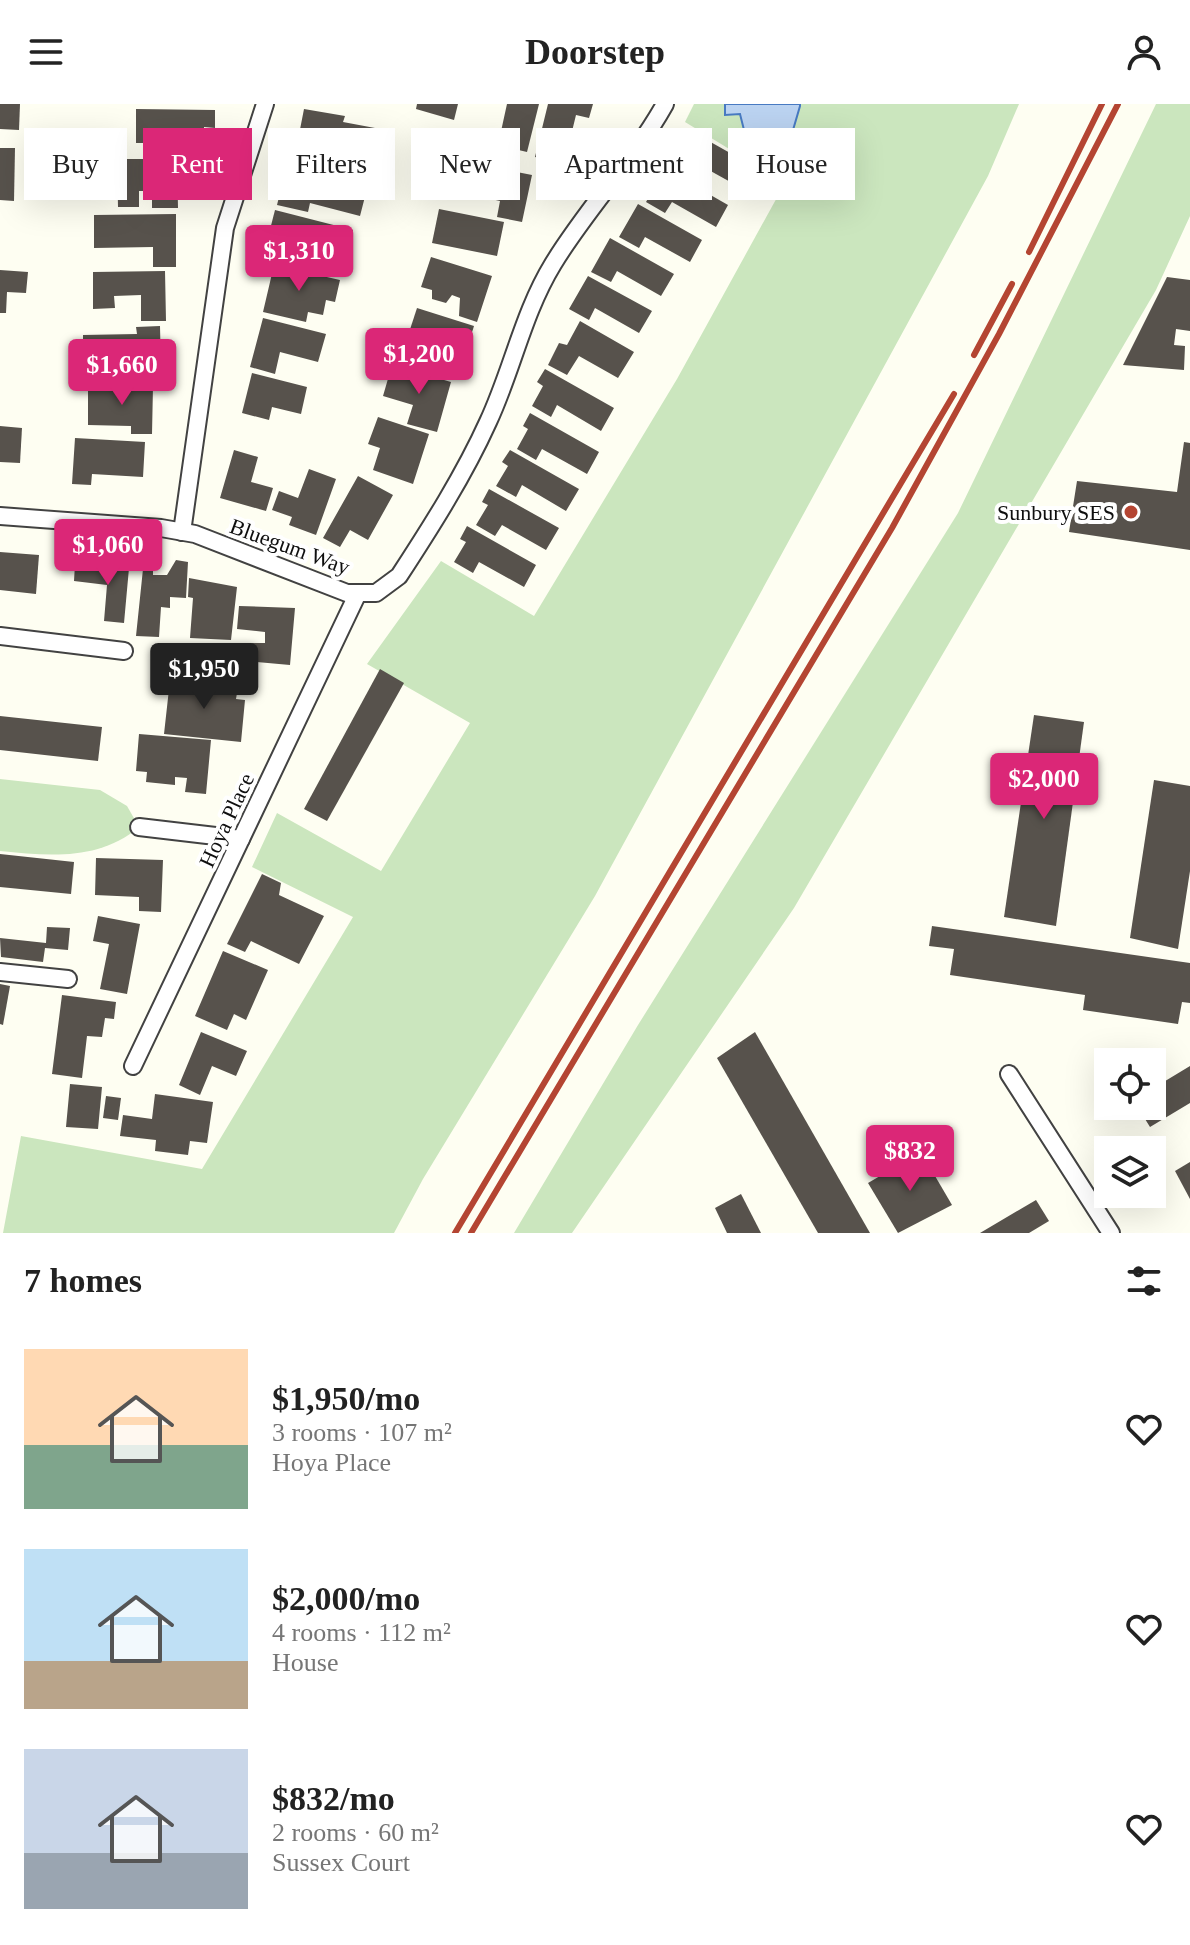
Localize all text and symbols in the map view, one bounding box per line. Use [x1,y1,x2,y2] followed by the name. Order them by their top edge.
[24,30,68,74] icon: menu
[1122,30,1166,74] icon: person
[525,32,665,72] text: Doorstep
[24,128,127,200] chip: Buy
[143,128,252,200] chip: Rent
[268,128,395,200] chip: Filters
[411,128,520,200] chip: New
[536,128,712,200] chip: Apartment
[728,128,855,200] chip: House
[234,225,364,293] pin: $1,310
[263,236,335,265] text: $1,310
[354,328,484,396] pin: $1,200
[57,339,187,407] pin: $1,660
[383,339,455,368] text: $1,200
[86,350,158,379] text: $1,660
[997,500,1115,525] place label: Sunbury SES
[1122,503,1140,521] marker: Sunbury SES
[227,513,353,580] street label: Bluegum Way
[43,519,173,587] pin: $1,060
[72,530,144,559] text: $1,060
[139,643,269,711] pin: $1,950
[168,654,240,683] text: $1,950
[979,753,1109,821] pin: $2,000
[1008,764,1080,793] text: $2,000
[194,769,259,871] street label: Hoya Place
[1094,1048,1166,1208] map controls
[1094,1048,1166,1120] button: locate
[863,1125,957,1193] pin: $832
[884,1136,936,1165] text: $832
[1094,1136,1166,1208] button: layers
[1122,1259,1166,1303] icon: filters
[24,1262,142,1299] text: 7 homes
[272,1380,420,1417] text: $1,950/mo
[88,1381,184,1477] icon: home
[1122,1407,1166,1451] icon: heart
[272,1418,452,1447] text: 3 rooms · 107 m²
[272,1448,391,1477] text: Hoya Place
[272,1580,420,1617] text: $2,000/mo
[88,1581,184,1677] icon: home
[1122,1607,1166,1651] icon: heart
[272,1618,451,1647] text: 4 rooms · 112 m²
[272,1648,338,1677] text: House
[272,1780,395,1817] text: $832/mo
[88,1781,184,1877] icon: home
[1122,1807,1166,1851] icon: heart
[272,1818,439,1847] text: 2 rooms · 60 m²
[272,1848,410,1877] text: Sussex Court

